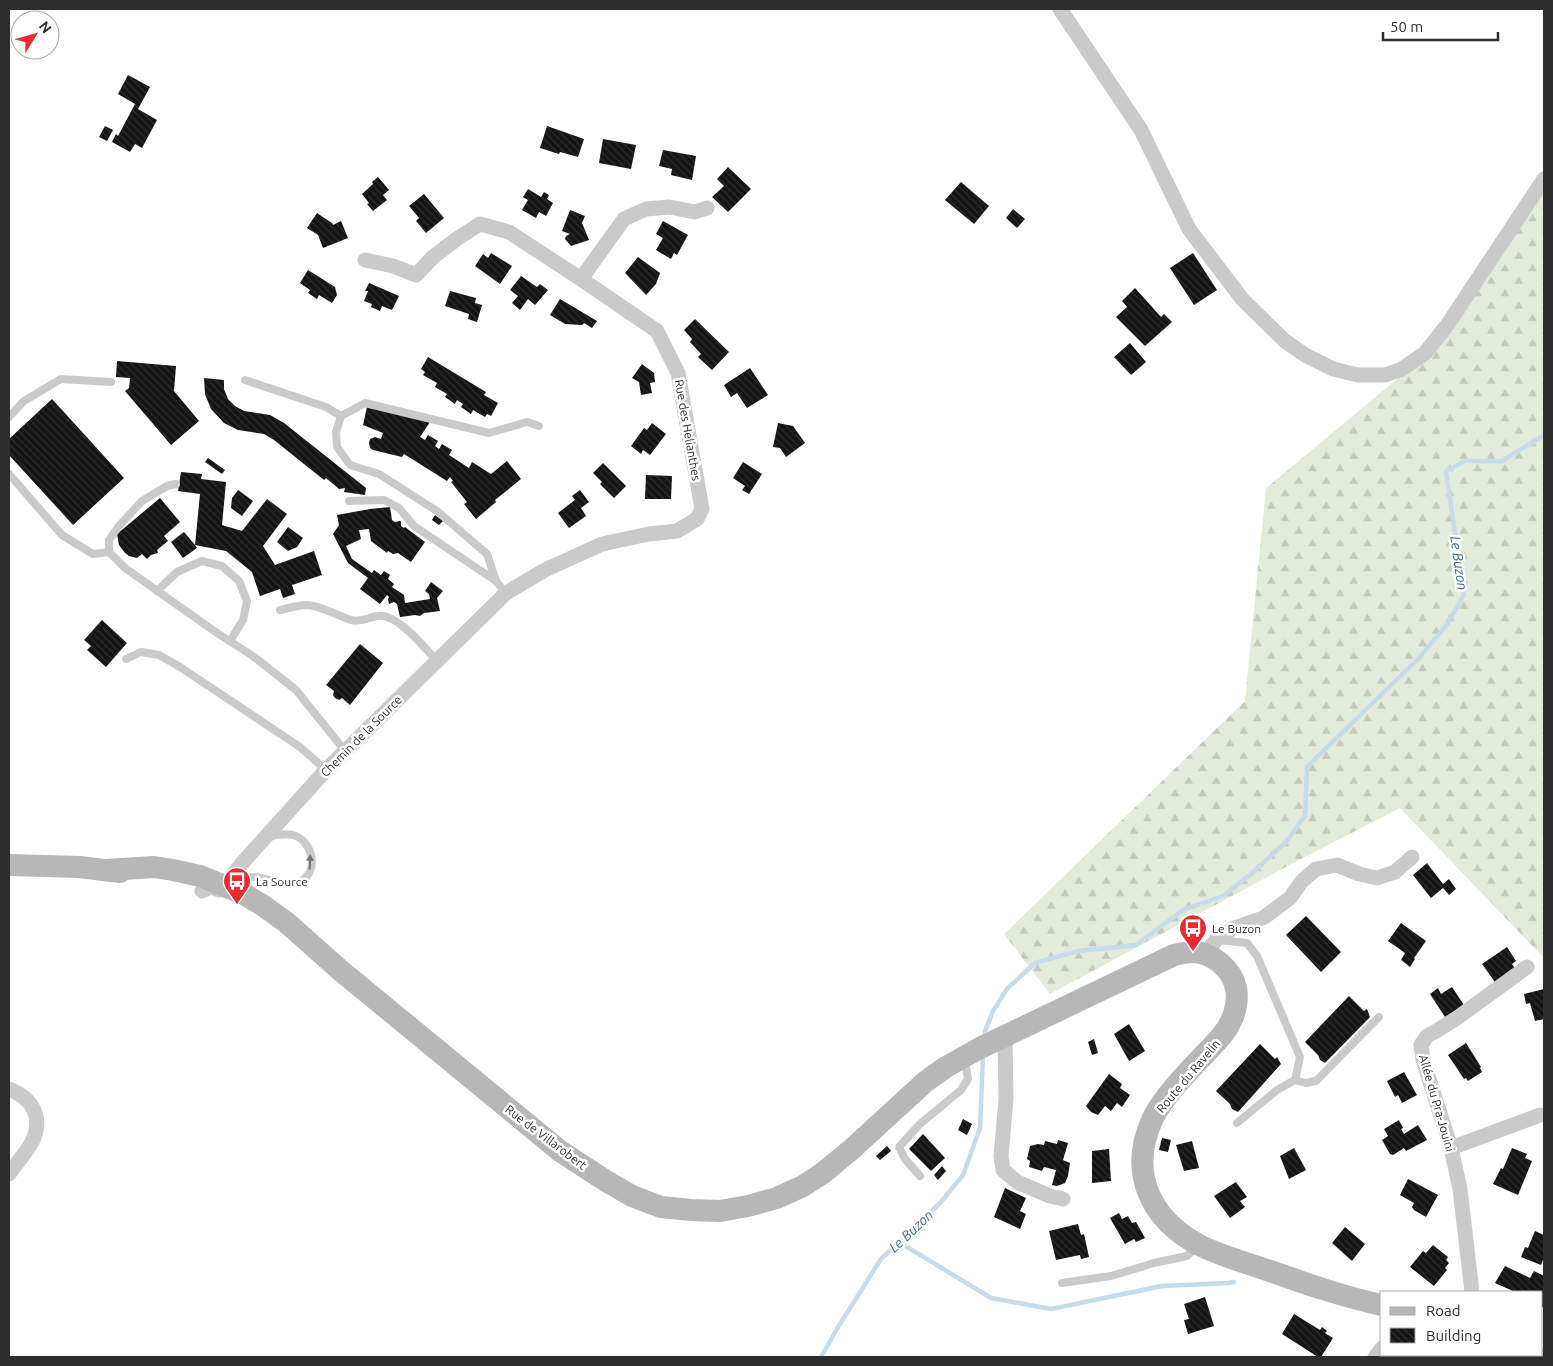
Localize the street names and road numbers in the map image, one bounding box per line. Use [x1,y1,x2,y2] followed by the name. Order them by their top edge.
[673,378,703,482] street label: Rue des Helianthes
[318,693,404,779] street label: Chemin de la Source
[1154,1037,1222,1115] street label: Route du Ravelin
[1417,1053,1457,1153] street label: Allée du Pra-Jouini
[503,1102,589,1172] street label: Rue de Villarobert

